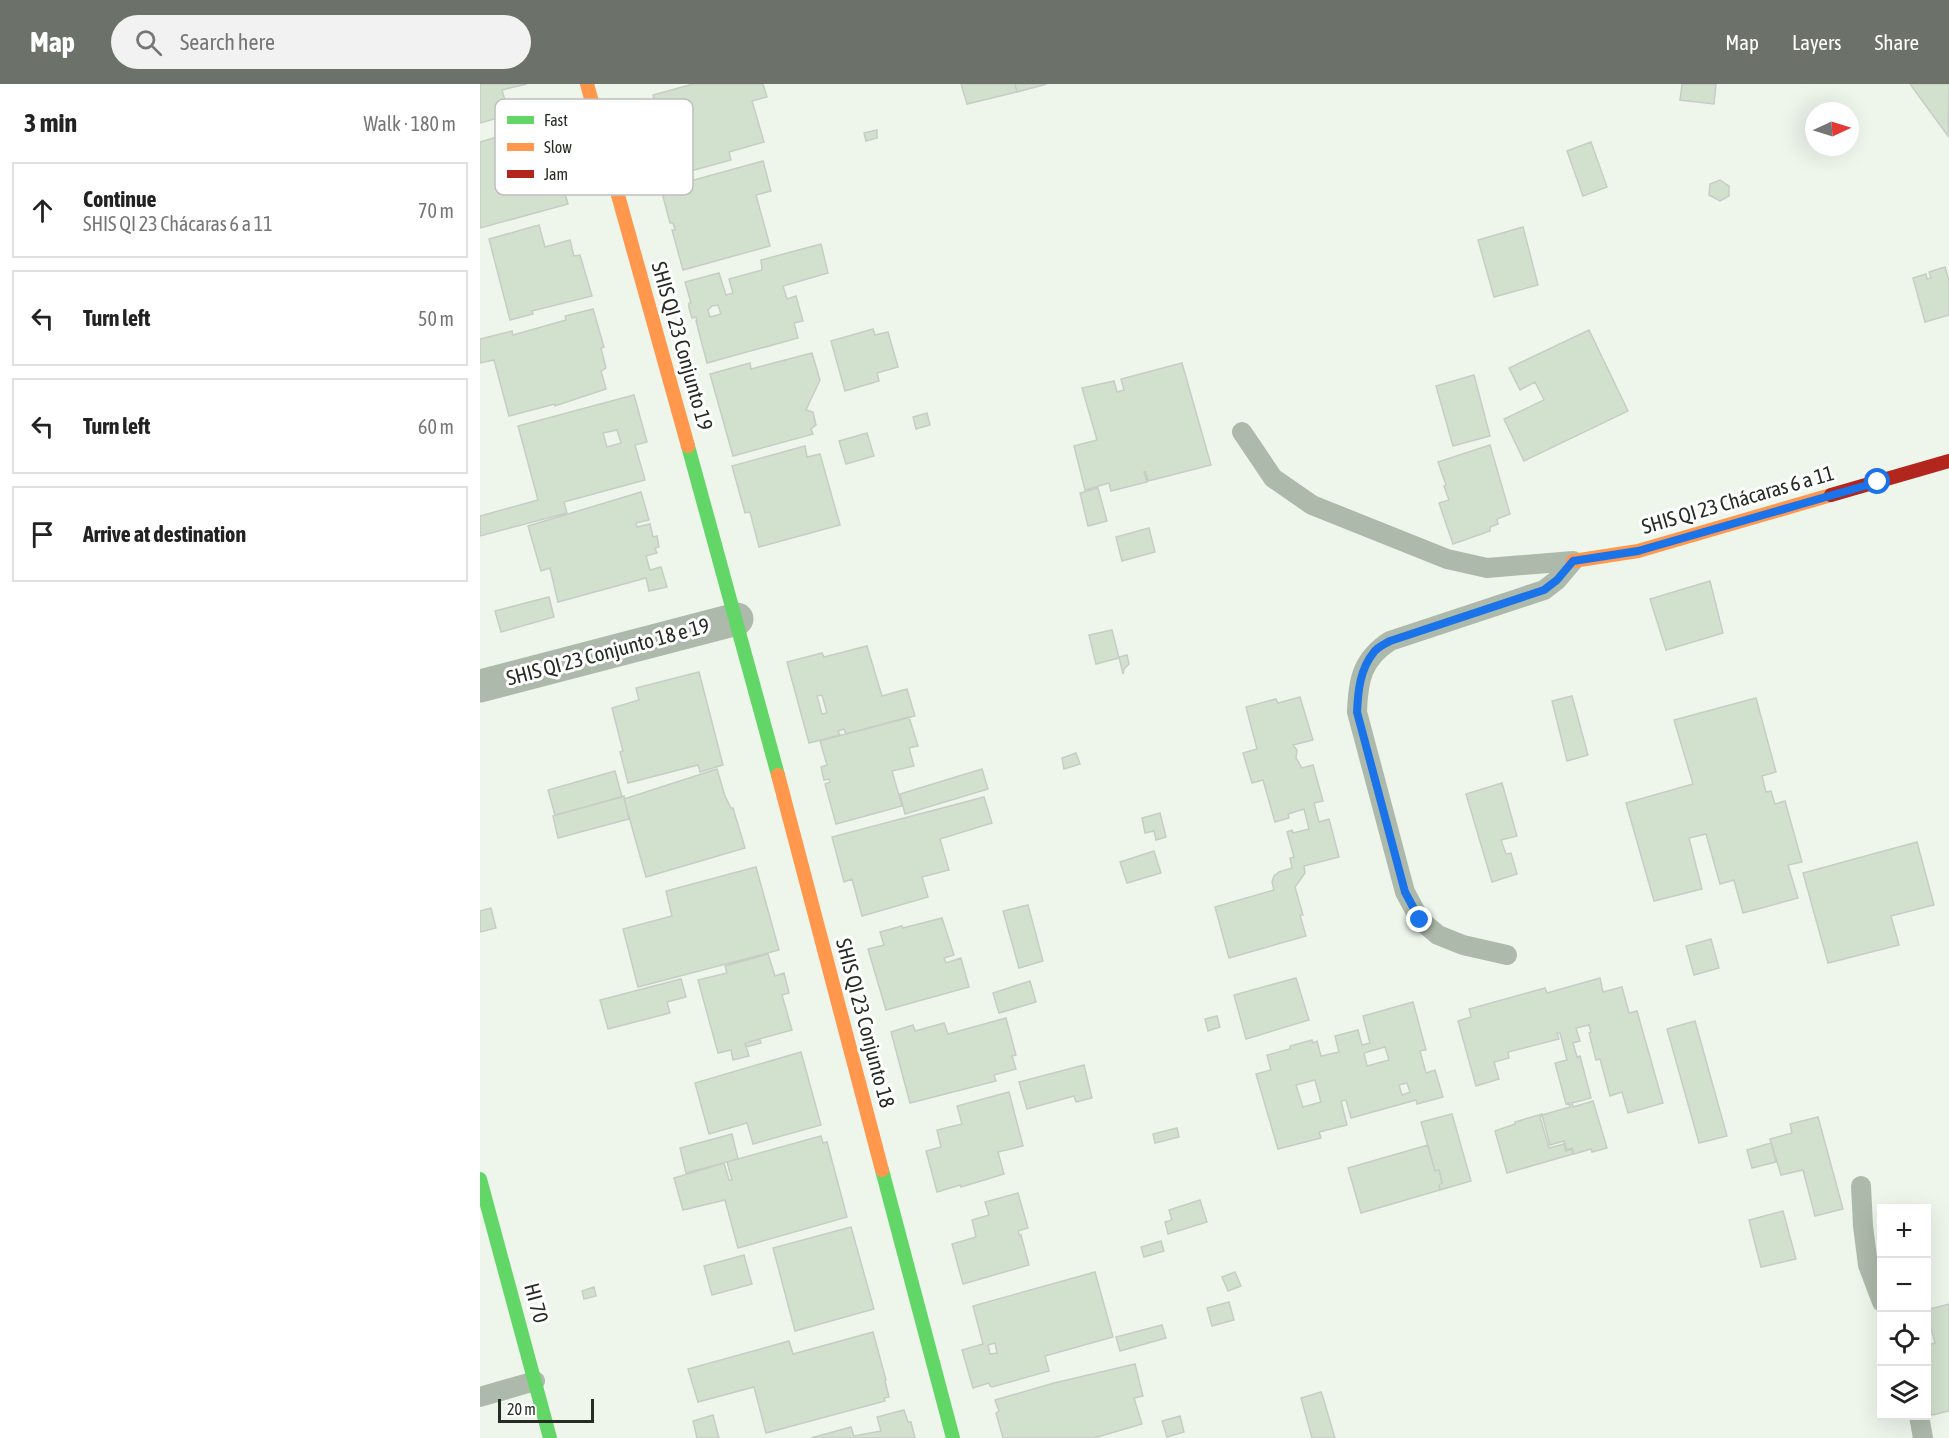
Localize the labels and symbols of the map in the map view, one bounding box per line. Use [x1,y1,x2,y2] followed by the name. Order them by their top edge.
[495,99,693,195] legend
[1805,102,1859,156] north arrow
[544,111,568,129] text: Fast
[544,138,572,156] text: Slow
[544,165,568,183] text: Jam
[647,259,719,433] street label: SHIS QI 23 Conjunto 19
[1639,460,1837,538] street label: SHIS QI 23 Chácaras 6 a 11
[1864,468,1890,494] route start
[504,612,712,690] street label: SHIS QI 23 Conjunto 18 e 19
[1406,906,1432,932] route end
[832,936,900,1110] street label: SHIS QI 23 Conjunto 18
[520,1280,554,1325] street label: HI 70
[498,1396,594,1424] scale bar

